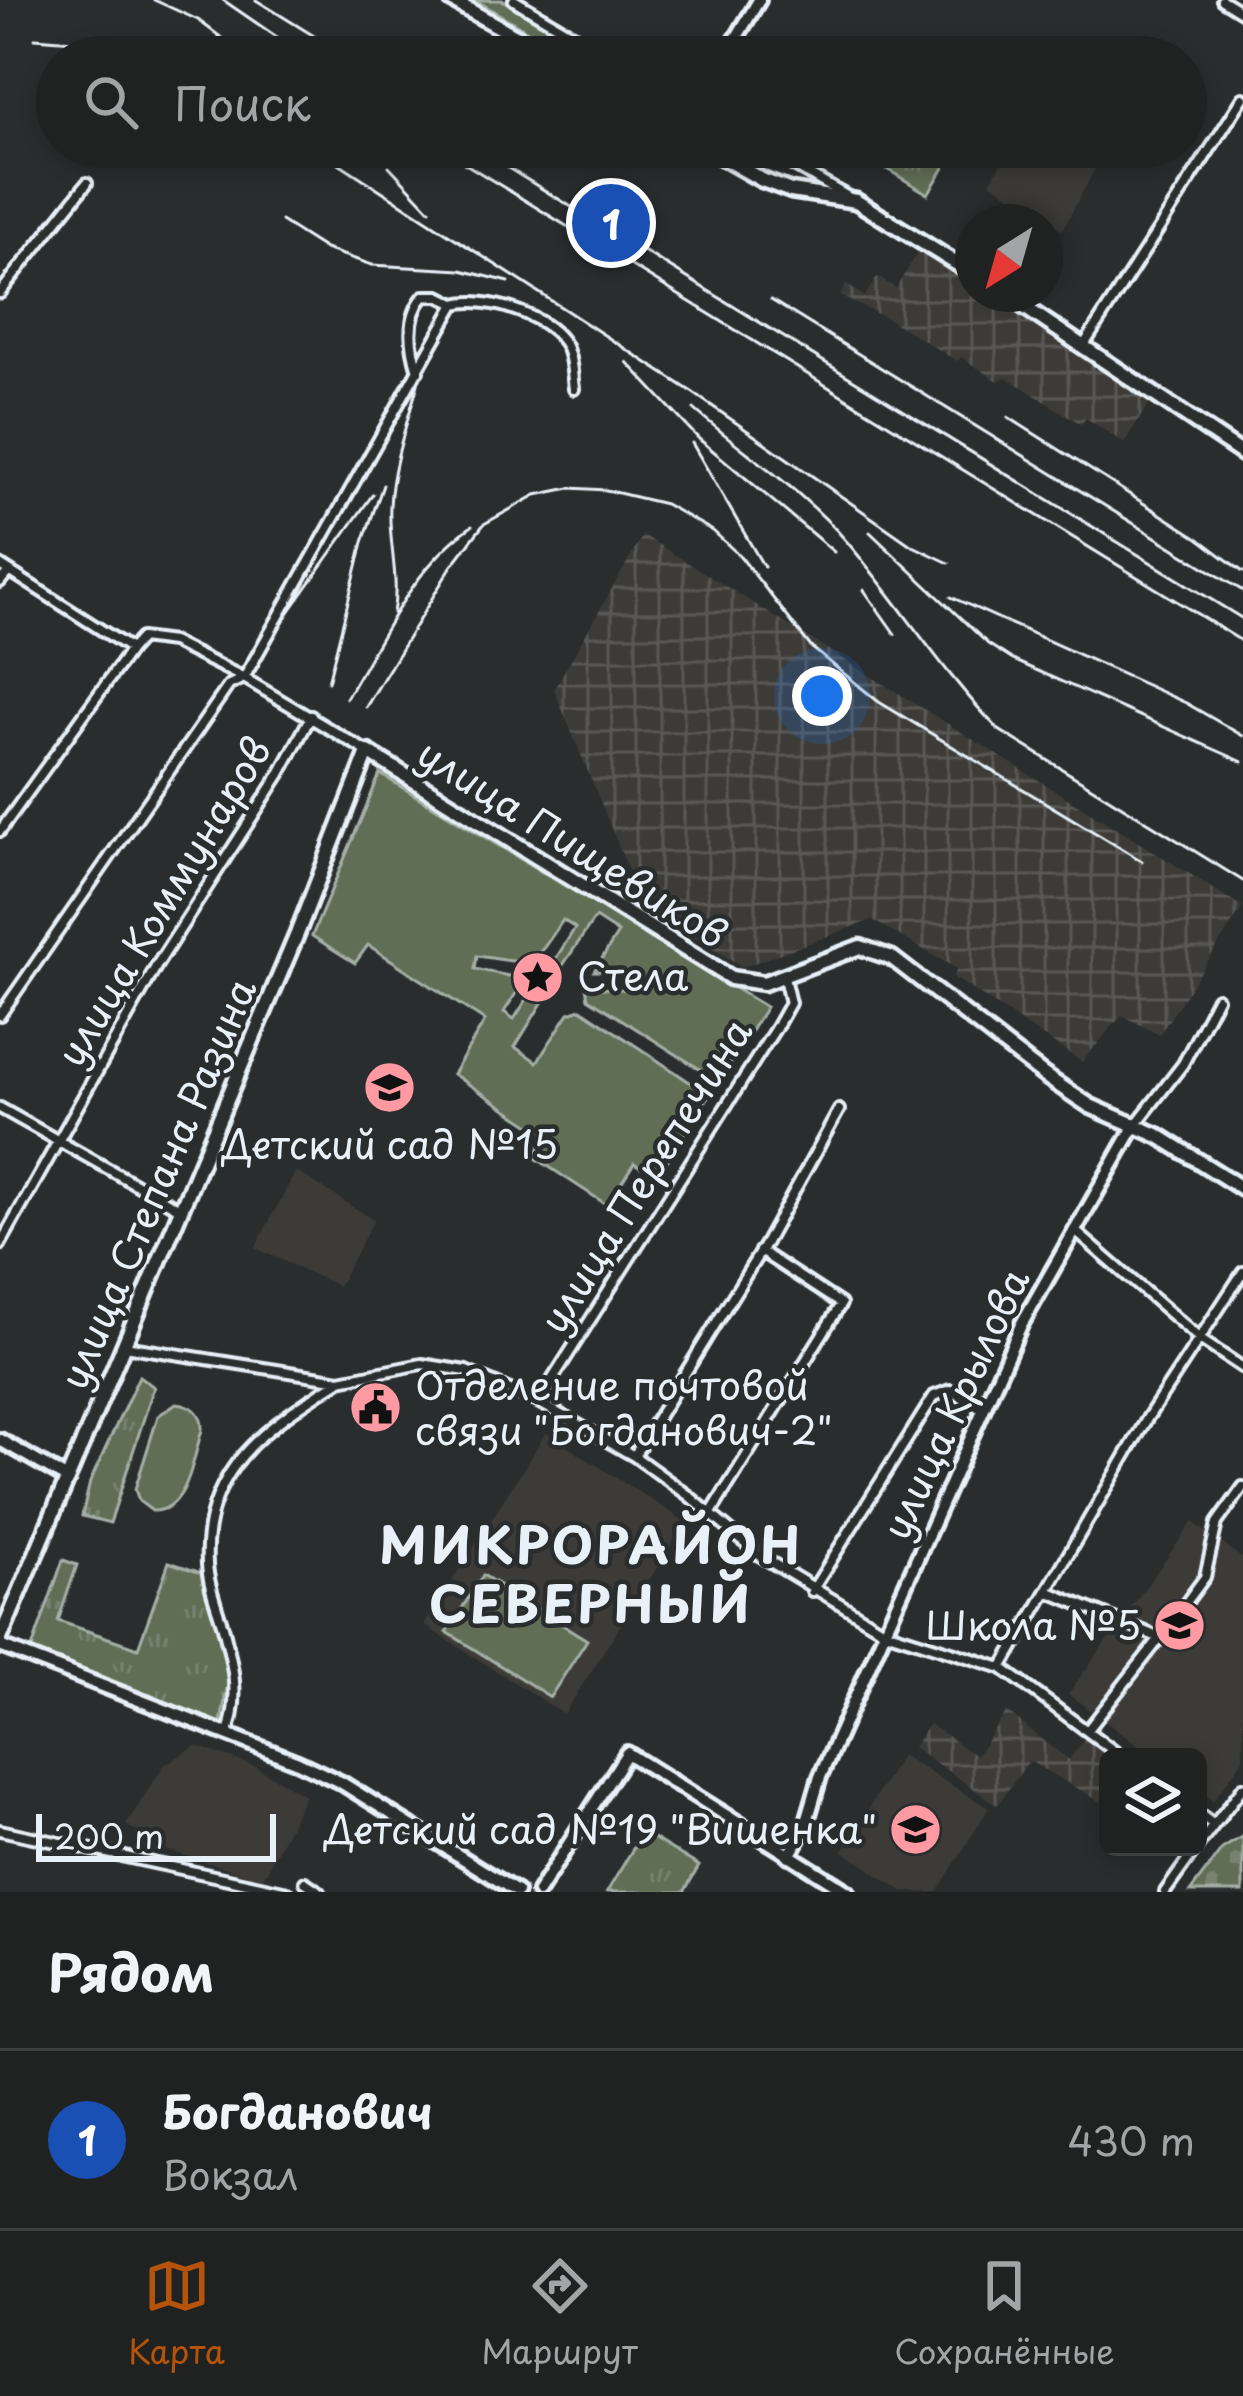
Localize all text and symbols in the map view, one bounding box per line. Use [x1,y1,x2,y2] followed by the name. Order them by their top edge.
[36,36,1207,168] search box
[174,68,311,136] text: Поиск
[78,69,144,135] icon: search
[572,178,650,268] pin: 1
[955,204,1063,312] north arrow
[792,666,852,726] your location
[407,723,740,961] street label: улица Пищевиков
[40,725,284,1077] street label: улица Коммунаров
[577,945,689,1004] place label: Стела
[510,949,566,1005] place icon: Стела
[42,968,269,1398] street label: улица Степана Разина
[523,1005,765,1344] street label: улица Перепечина
[362,1060,418,1116] school or university icon: Детский сад №15
[220,1113,558,1172] place label: Детский сад №15
[865,1257,1043,1548] street label: улица Крылова
[415,1354,833,1458] place label: Отделение почтовой связи "Богданович-2"
[348,1380,404,1436] public building icon: Отделение почтовой связи "Богданович-2"
[379,1504,803,1640] district label: МИКРОРАЙОН СЕВЕРНЫЙ
[926,1594,1141,1653] place label: Школа №5
[1152,1598,1208,1654] school or university icon: Школа №5
[1099,1748,1207,1856] map controls
[1099,1748,1207,1856] button: layers
[322,1798,877,1857] place label: Детский сад №19 "Вишенка"
[888,1802,944,1858] school or university icon: Детский сад №19 "Вишенка"
[36,1808,276,1861] scale bar
[54,1810,164,1860] text: 200 m
[48,1932,214,2009] text: Рядом
[162,2076,433,2144] text: Богданович
[78,2110,96,2169] text: 1
[1068,2110,1195,2169] text: 430 m
[162,2144,298,2203] text: Вокзал
[128,2253,225,2375] tab: Карта
[482,2253,638,2375] tab: Маршрут
[894,2253,1115,2375] tab: Сохранённые

